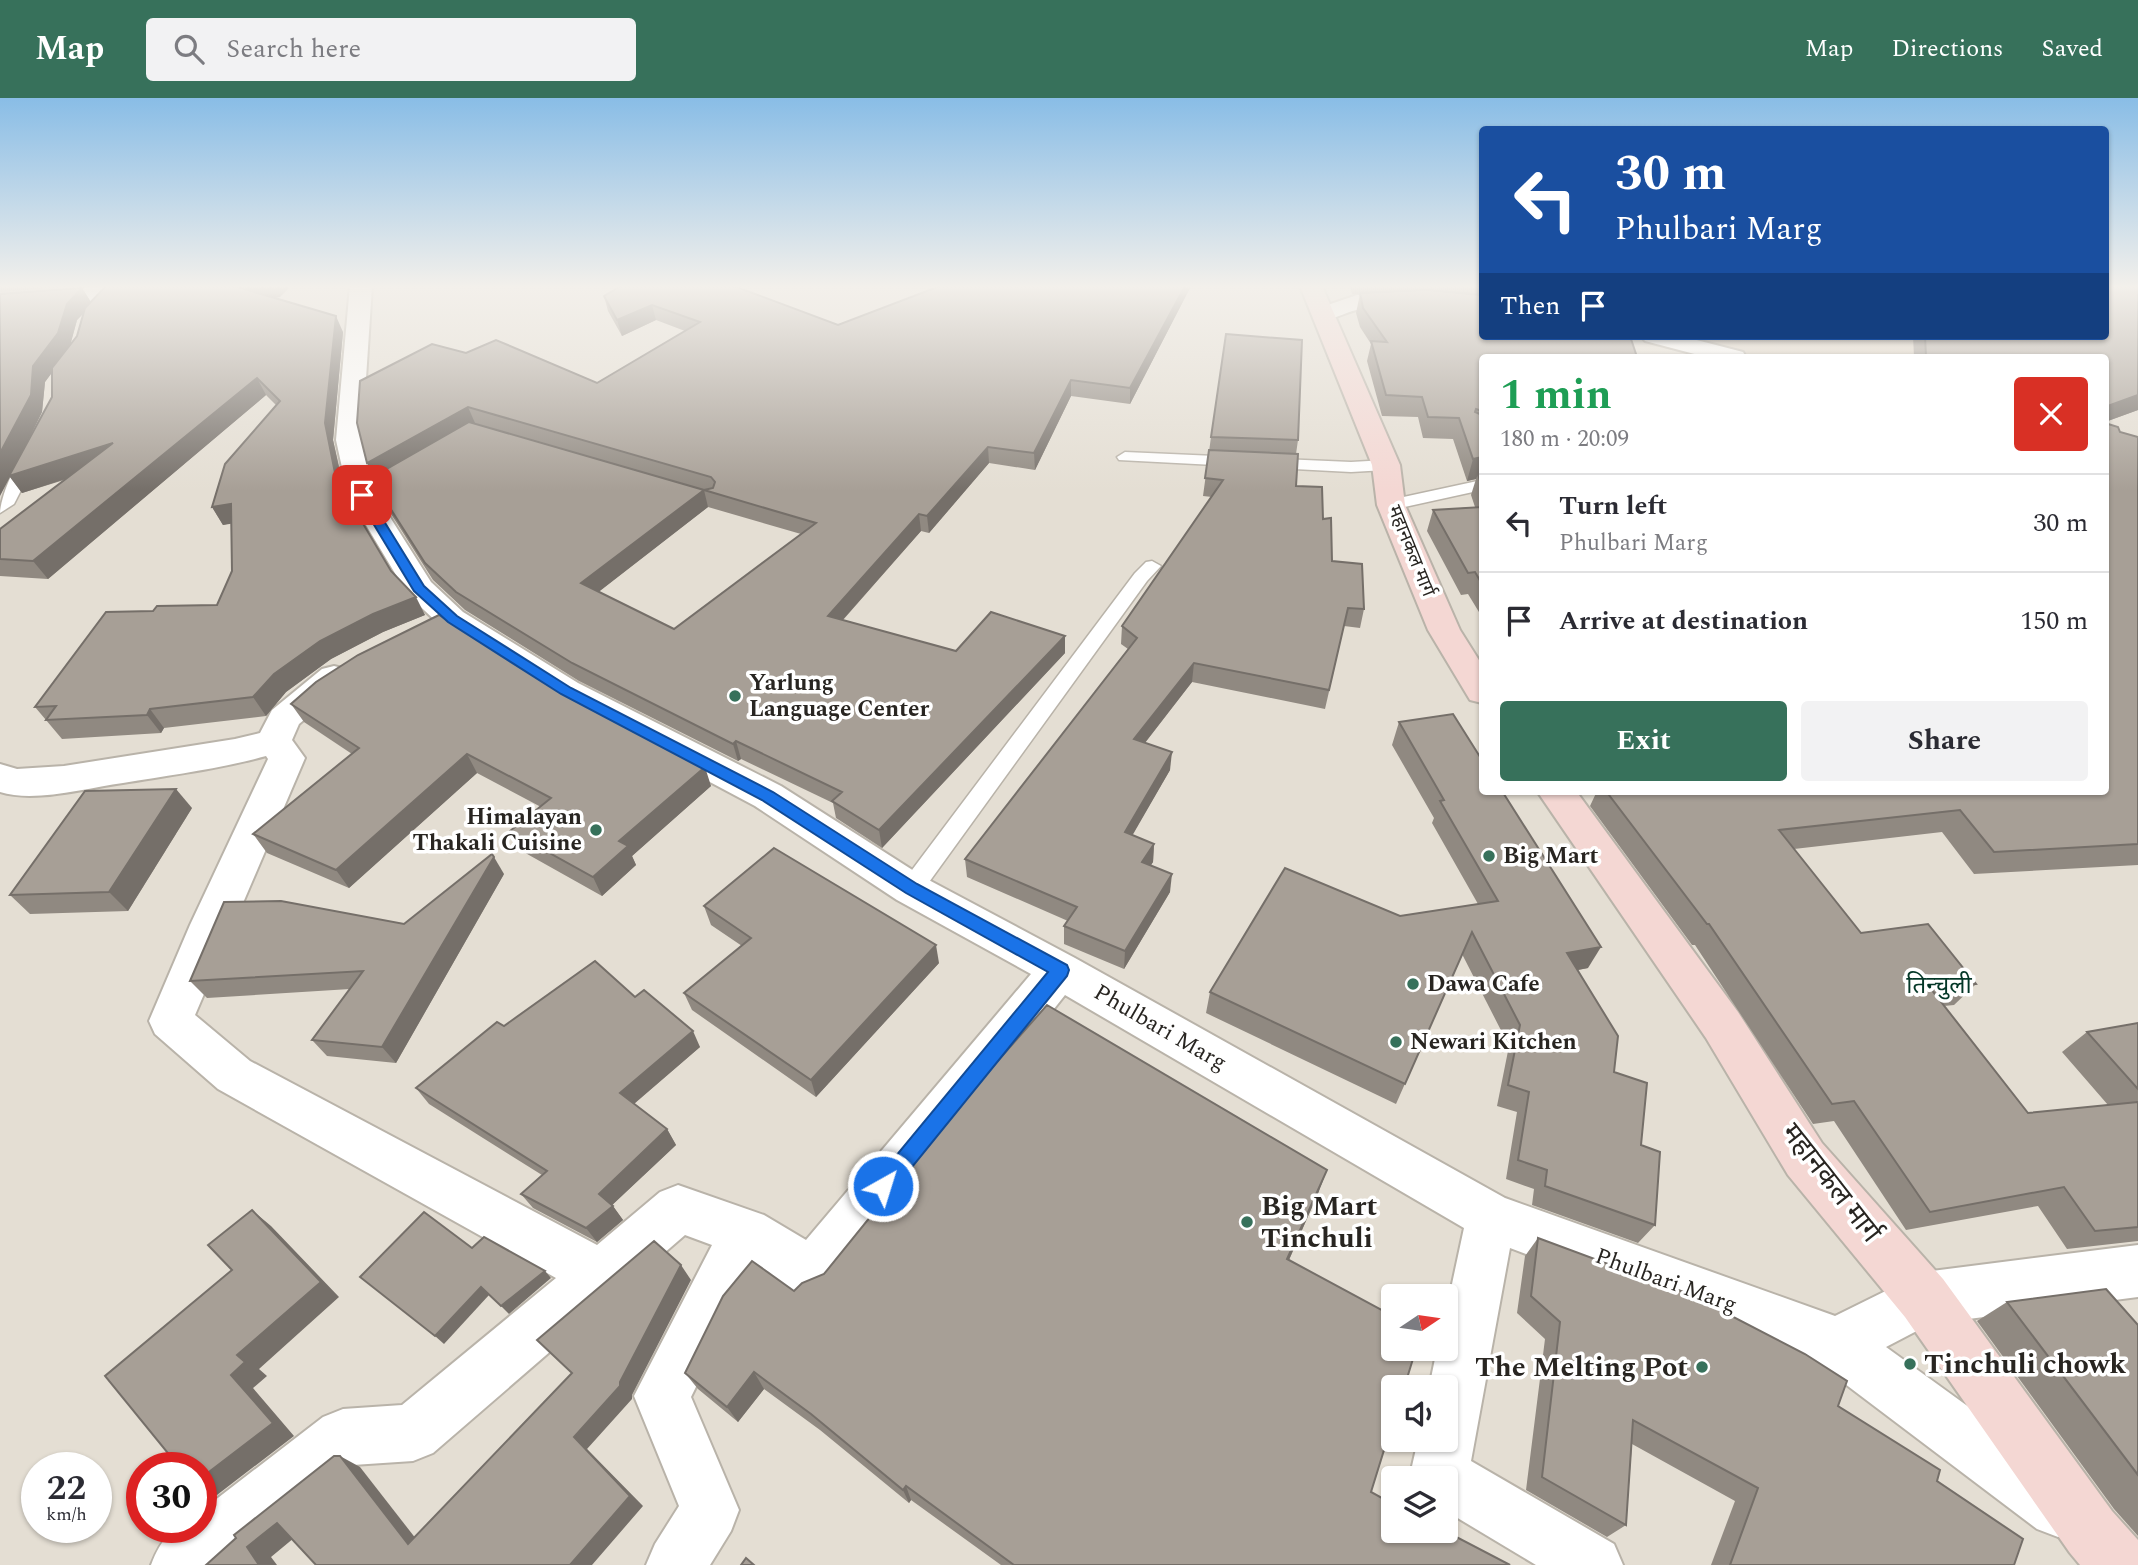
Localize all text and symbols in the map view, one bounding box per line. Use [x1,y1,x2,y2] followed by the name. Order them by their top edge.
[146,18,636,81] search box
[35,24,104,74] text: Map
[226,29,361,69] text: Search here
[170,30,208,68] icon: search
[1805,31,1853,67] text: Map
[1891,31,2003,67] text: Directions
[2041,31,2103,67] text: Saved
[1615,137,1726,212] text: 30 m
[1500,154,1591,245] icon: left
[1615,205,1822,254] text: Phulbari Marg
[1500,286,1560,326] text: Then
[1574,287,1612,325] icon: arrive
[1500,364,1612,427] text: 1 min
[2014,377,2088,451] button: close
[1500,422,1629,457] text: 180 m · 20:09
[332,465,392,525] pin
[343,476,381,514] icon: arrive
[1559,486,1667,526] text: Turn left
[1380,501,1443,602] street label: महानकल मार्ग
[2033,503,2088,543] text: 30 m
[1500,504,1538,542] icon: left
[1559,526,1708,561] text: Phulbari Marg
[1559,601,1808,641] text: Arrive at destination
[2020,601,2088,641] text: 150 m
[1500,602,1538,640] icon: arrive
[749,666,929,727] place label: Yarlung Language Center
[727,688,743,704] marker: Yarlung Language Center
[1500,701,1787,781] button: Exit
[1801,701,2088,781] button: Share
[413,800,582,861] place label: Himalayan Thakali Cuisine
[588,822,604,838] marker: Himalayan Thakali Cuisine
[1503,839,1599,874] place label: Big Mart
[1481,848,1497,864] marker: Big Mart
[1427,967,1540,1002] place label: Dawa Cafe
[1906,968,1972,1004] district label: तिन्चुली
[1087,976,1233,1080] street label: Phulbari Marg
[1405,976,1421,992] marker: Dawa Cafe
[1410,1025,1577,1060] place label: Newari Kitchen
[1388,1034,1404,1050] marker: Newari Kitchen
[1770,1114,1892,1253] street label: महानकल मार्ग
[846,1149,920,1223] position arrow
[1261,1185,1377,1260] place label: Big Mart Tinchuli
[1239,1214,1255,1230] marker: Big Mart Tinchuli
[1590,1239,1742,1323] street label: Phulbari Marg
[1381,1284,1458,1362] north arrow
[1381,1284,1458,1543] map controls
[1924,1343,2126,1386] place label: Tinchuli chowk
[1475,1346,1688,1389] place label: The Melting Pot
[1902,1356,1918,1372] marker: Tinchuli chowk
[1694,1359,1710,1375] marker: The Melting Pot
[1381,1375,1458,1452] button: sound
[126,1452,217,1543] speed limit sign: 30
[47,1462,86,1515] text: 22
[1381,1466,1458,1543] button: layers
[46,1501,87,1528] text: km/h

